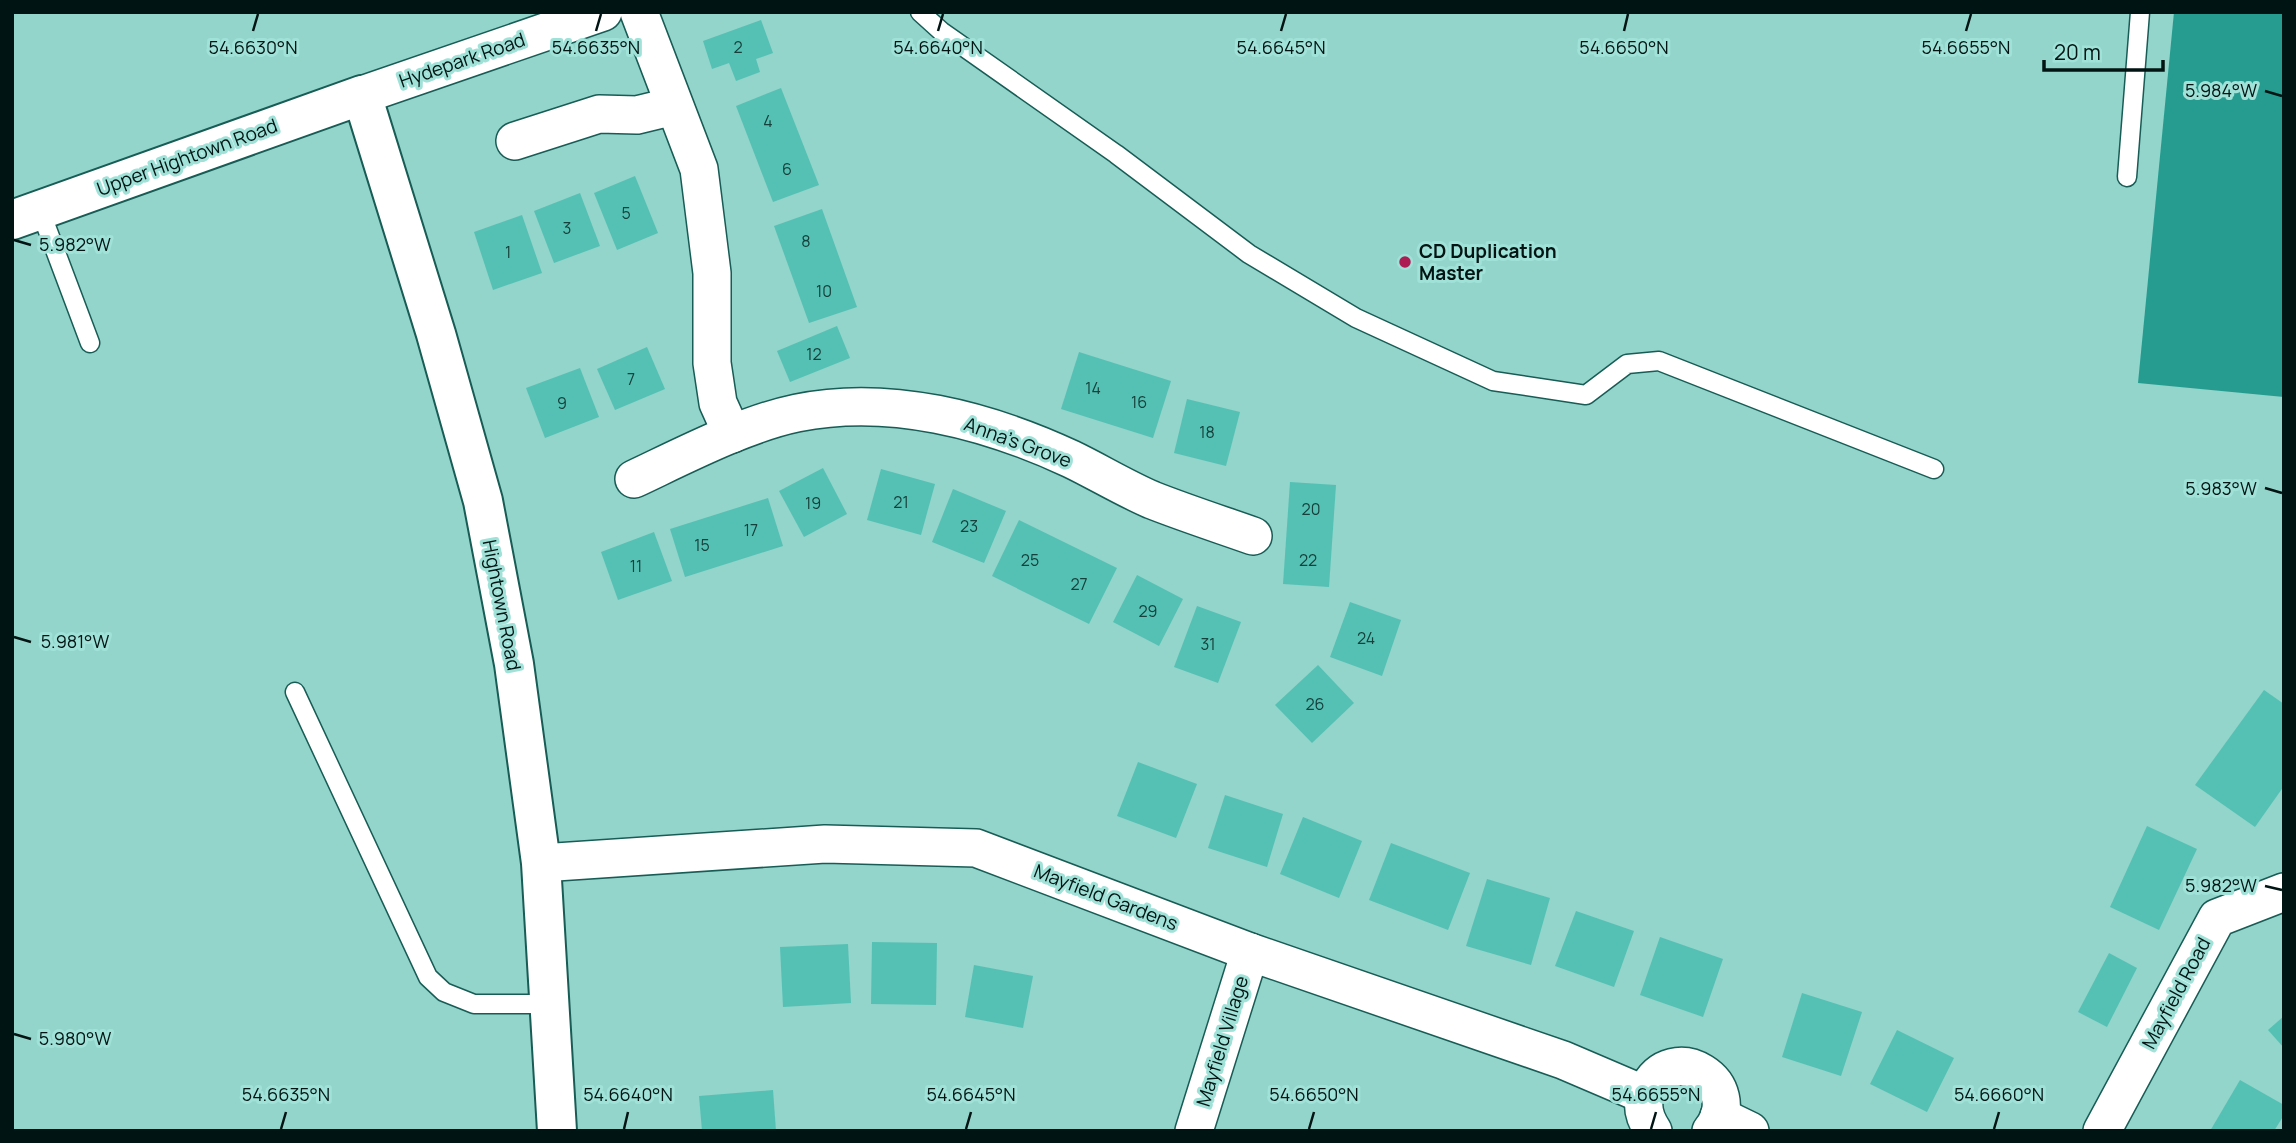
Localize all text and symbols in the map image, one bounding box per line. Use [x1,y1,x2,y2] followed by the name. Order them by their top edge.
[396,26,528,94] street label: Hydepark Road
[2044,28,2163,72] scale bar
[209,35,297,59] text: 54.6630°N
[552,35,640,59] text: 54.6635°N
[893,35,983,59] text: 54.6640°N
[1237,35,1325,59] text: 54.6645°N
[1579,35,1669,59] text: 54.6650°N
[1922,35,2010,59] text: 54.6655°N
[733,36,743,58] house number: 2
[2054,38,2101,66] text: 20 m
[2185,78,2257,102] text: 5.984°W
[763,110,773,132] house number: 4
[93,112,281,202] street label: Upper Hightown Road
[782,158,792,180] house number: 6
[621,202,631,224] house number: 5
[563,217,571,239] house number: 3
[801,230,811,252] house number: 8
[39,232,111,256] text: 5.982°W
[1419,238,1557,286] place label: CD Duplication Master
[505,241,511,263] house number: 1
[1397,254,1413,270] marker: CD Duplication Master
[816,280,832,302] house number: 10
[806,343,822,365] house number: 12
[627,368,635,390] house number: 7
[1085,377,1101,399] house number: 14
[1131,391,1147,413] house number: 16
[557,392,567,414] house number: 9
[961,411,1075,473] street label: Anna's Grove
[1199,421,1215,443] house number: 18
[2185,476,2257,500] text: 5.983°W
[893,491,909,513] house number: 21
[805,492,821,514] house number: 19
[1302,498,1320,520] house number: 20
[960,515,978,537] house number: 23
[744,519,758,541] house number: 17
[694,534,710,556] house number: 15
[477,537,527,673] street label: Hightown Road
[1021,549,1039,571] house number: 25
[1299,549,1317,571] house number: 22
[630,555,642,577] house number: 11
[1070,573,1088,595] house number: 27
[1138,600,1158,622] house number: 29
[1357,627,1375,649] house number: 24
[41,629,109,653] text: 5.981°W
[1200,633,1216,655] house number: 31
[1305,693,1325,715] house number: 26
[1030,858,1182,936] street label: Mayfield Gardens
[2185,873,2257,897] text: 5.982°W
[2136,933,2216,1053] street label: Mayfield Road
[1190,972,1254,1110] street label: Mayfield Village
[39,1026,111,1050] text: 5.980°W
[242,1082,330,1106] text: 54.6635°N
[583,1082,673,1106] text: 54.6640°N
[927,1082,1015,1106] text: 54.6645°N
[1269,1082,1359,1106] text: 54.6650°N
[1612,1082,1700,1106] text: 54.6655°N
[1954,1082,2044,1106] text: 54.6660°N

